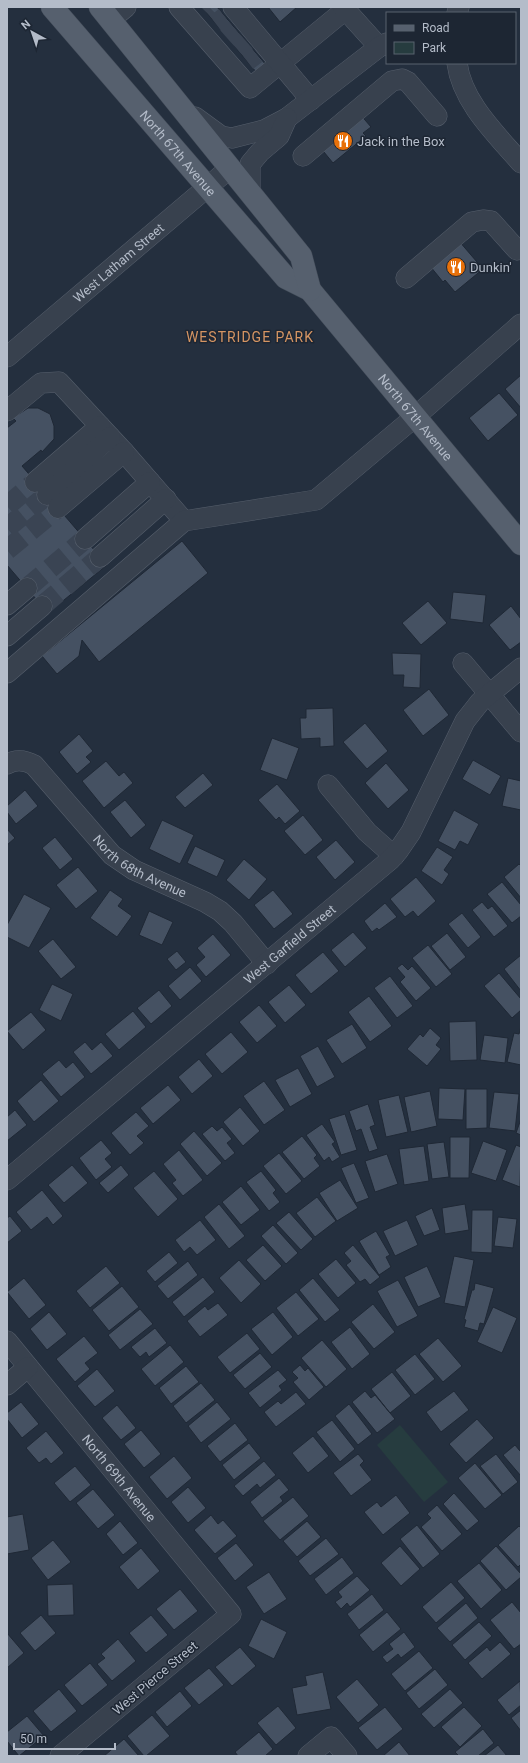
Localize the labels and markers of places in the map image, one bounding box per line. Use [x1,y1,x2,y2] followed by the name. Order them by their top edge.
[332,130,354,152] restaurant icon: Jack in the Box
[357,134,445,149] place label: Jack in the Box
[445,256,467,278] restaurant icon: Dunkin'
[470,260,511,275] place label: Dunkin'

